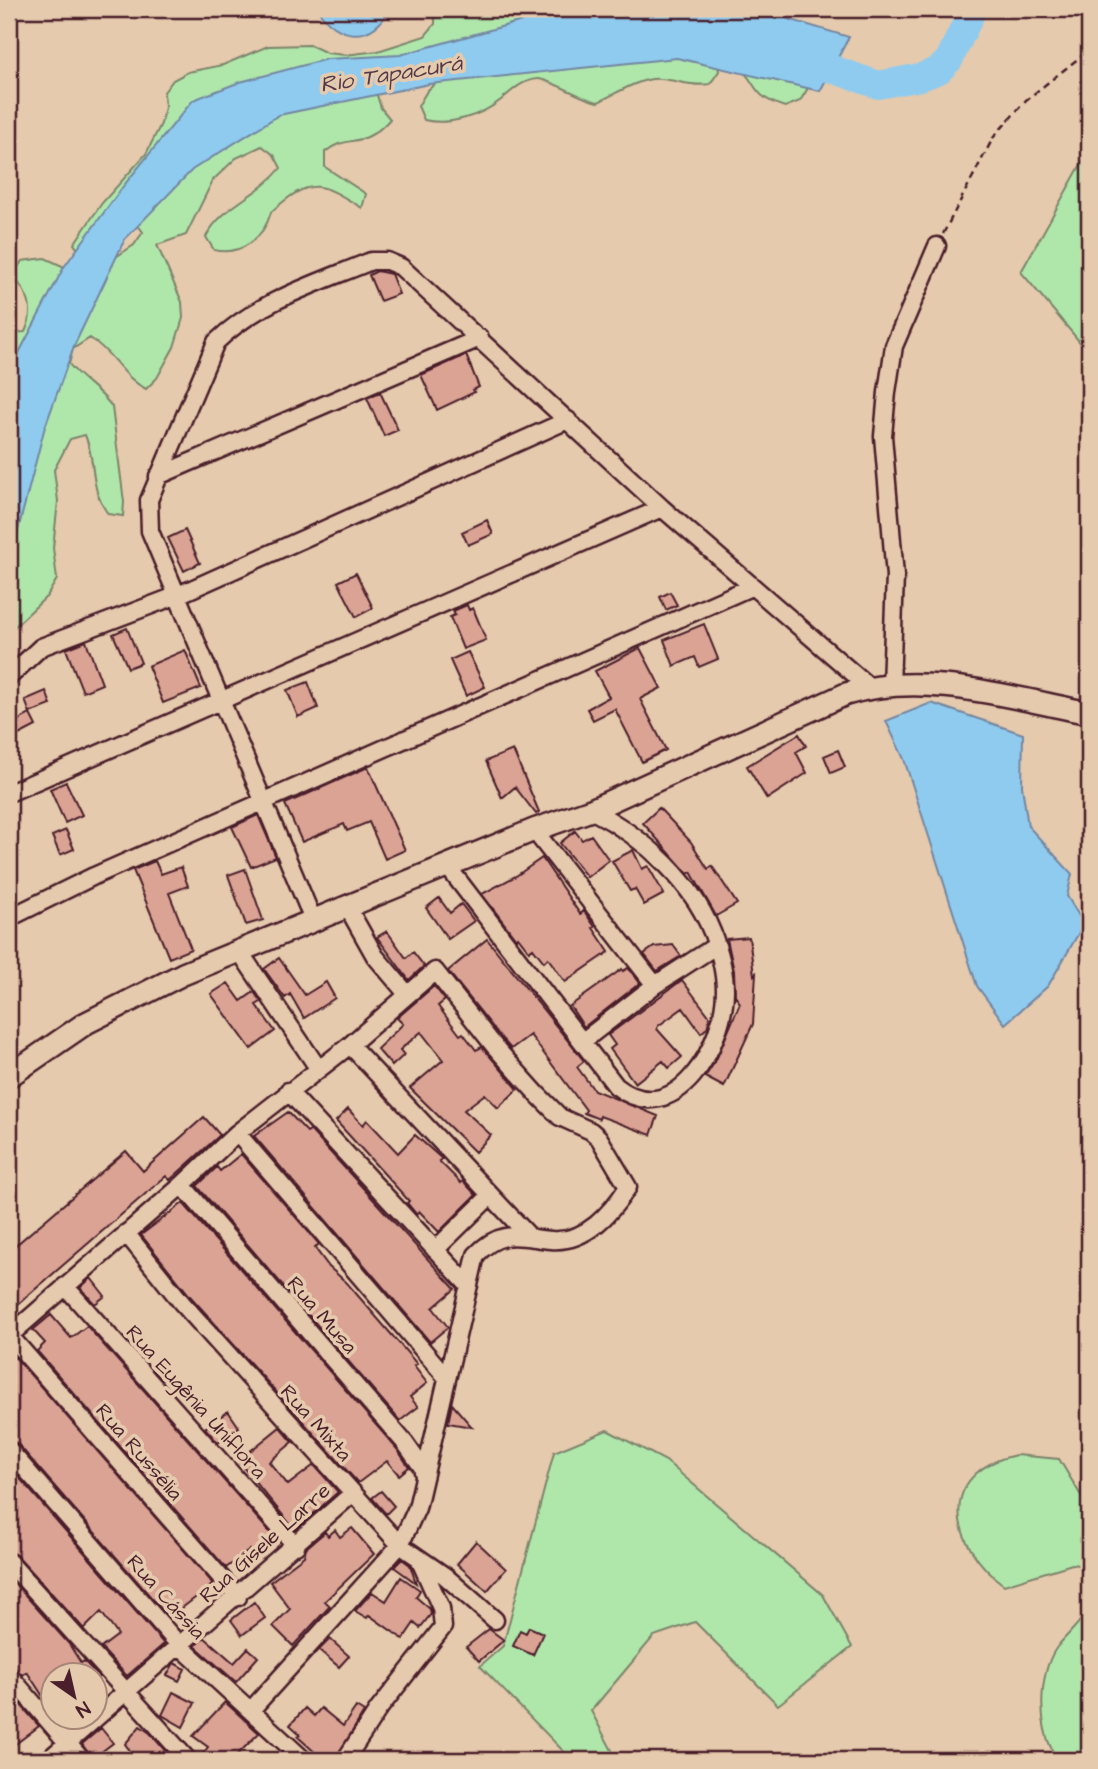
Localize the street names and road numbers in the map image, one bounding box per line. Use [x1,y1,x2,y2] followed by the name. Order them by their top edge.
[280,1270,364,1360] street label: Rua Musa
[117,1319,273,1487] street label: Rua Eugênia Uniflora
[274,1378,359,1468] street label: Rua Mixta
[89,1397,189,1507] street label: Rua Russélia
[193,1476,337,1610] street label: Rua Gisele Larre
[120,1548,212,1646] street label: Rua Cássia

